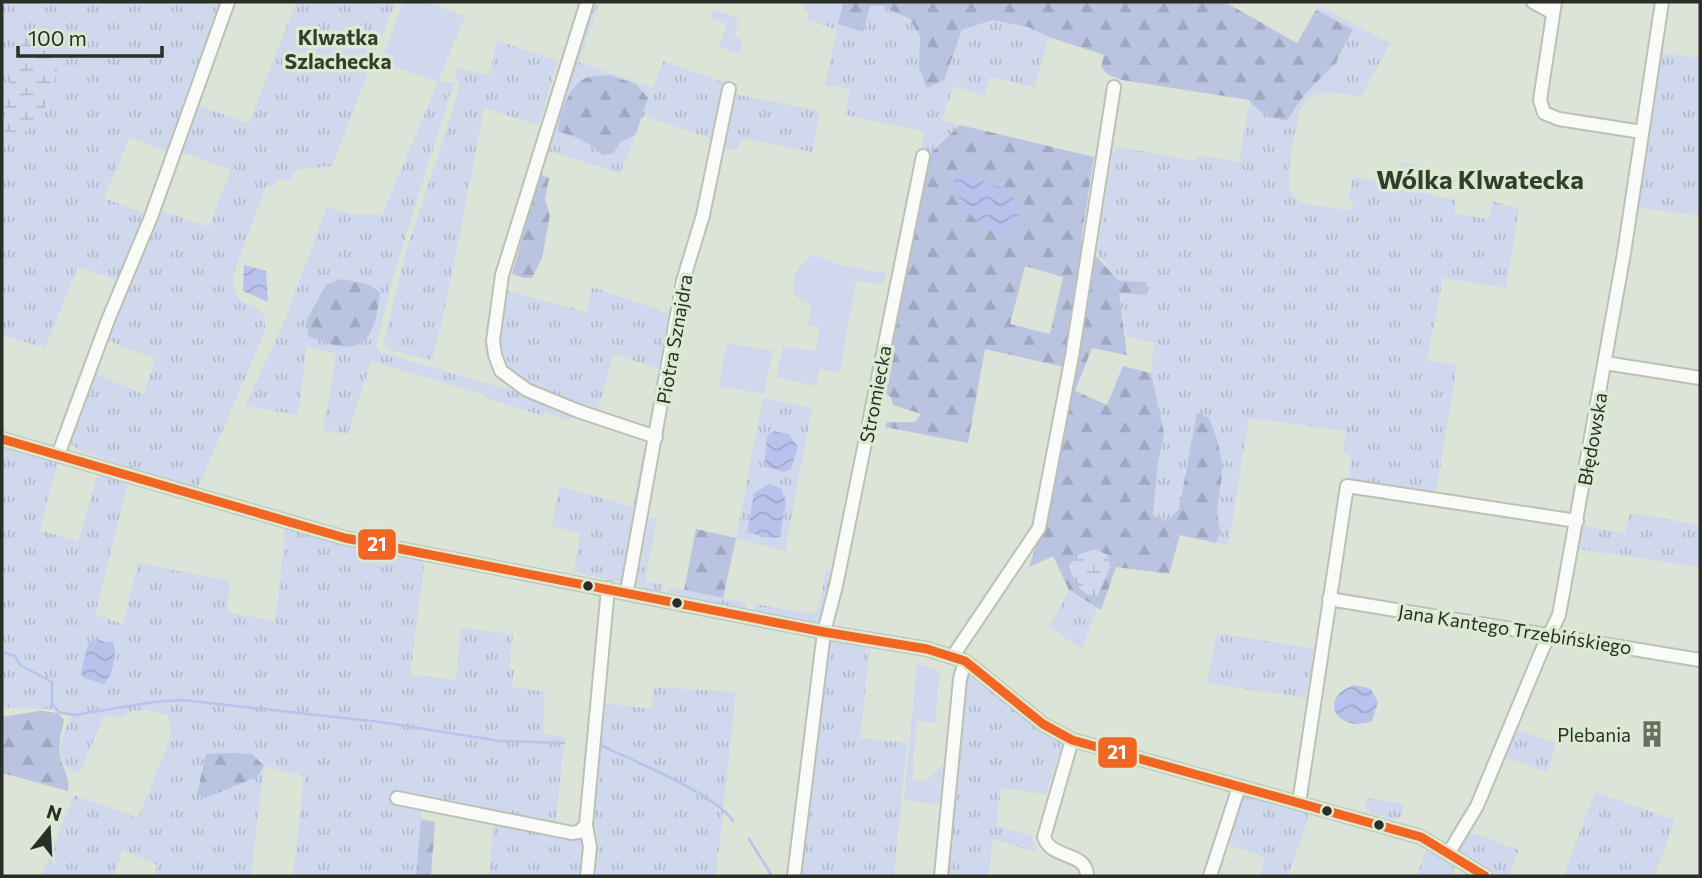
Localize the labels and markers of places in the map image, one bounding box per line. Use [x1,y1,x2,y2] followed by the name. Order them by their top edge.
[581,579,595,593] unlabelled marker
[670,596,684,610] unlabelled marker
[1637,719,1667,749] building icon: Plebania
[1557,723,1631,746] place label: Plebania
[1320,804,1334,818] unlabelled marker
[1372,818,1386,832] unlabelled marker

